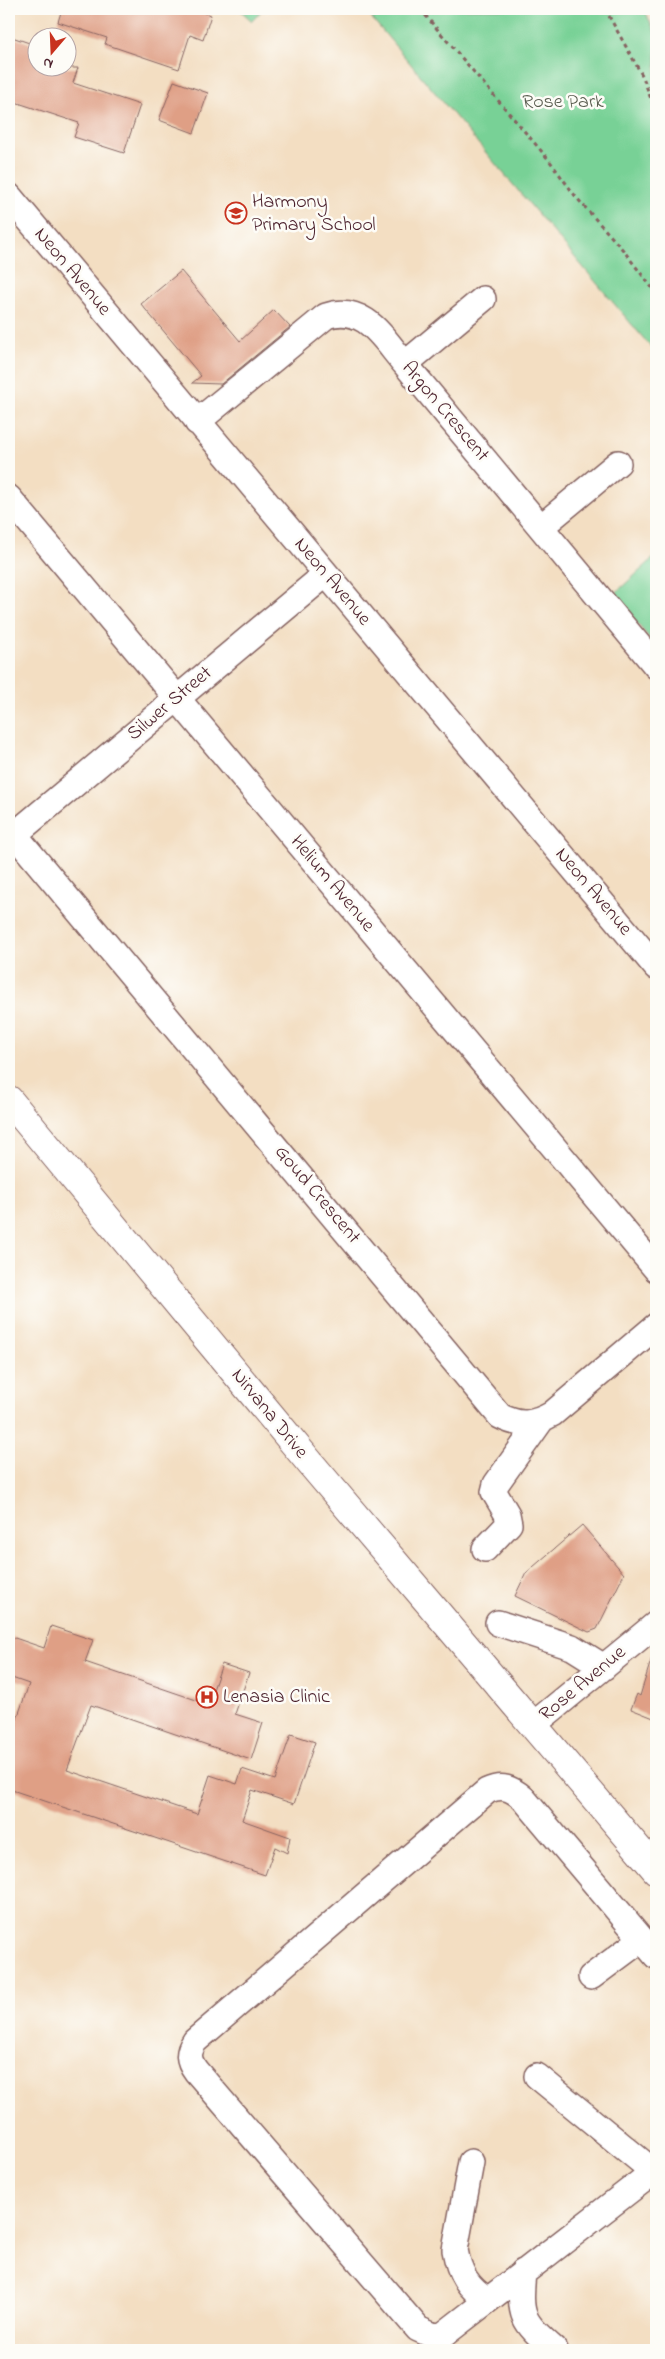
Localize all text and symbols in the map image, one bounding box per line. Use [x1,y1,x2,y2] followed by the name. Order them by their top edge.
[28,28,78,78] north arrow
[40,51,56,74] text: N
[522,88,604,117] park label: Rose Park
[252,188,376,240] place label: Harmony Primary School
[224,201,248,225] school or university icon: Harmony Primary School
[26,221,118,323] street label: Neon Avenue
[393,355,496,469] street label: Argon Crescent
[286,531,378,633] street label: Neon Avenue
[121,659,219,748] street label: Silwer Street
[283,829,381,939] street label: Helium Avenue
[547,841,639,943] street label: Neon Avenue
[267,1139,367,1251] street label: Goud Crescent
[223,1362,315,1466] street label: Nirvana Drive
[533,1639,633,1729] street label: Rose Avenue
[223,1683,330,1712] place label: Lenasia Clinic
[195,1685,219,1709] hospital icon: Lenasia Clinic

